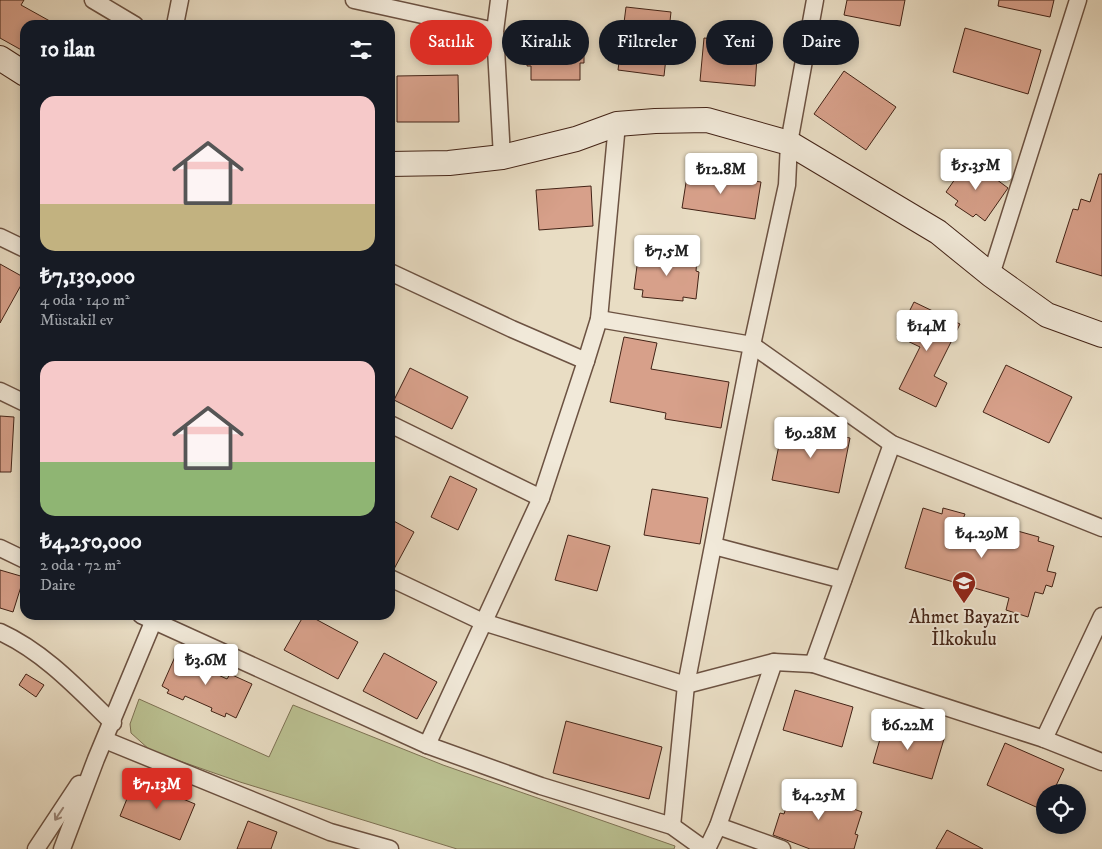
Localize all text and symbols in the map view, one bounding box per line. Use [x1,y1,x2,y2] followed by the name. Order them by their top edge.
[410,20,492,65] chip: Satılık
[502,20,589,65] chip: Kiralık
[599,20,696,65] chip: Filtreler
[706,20,773,65] chip: Yeni
[783,20,859,65] chip: Daire
[347,36,375,64] icon: filters
[40,37,95,63] text: 10 ilan
[163,128,253,218] icon: home
[935,148,1017,191] pin: ₺5.35M
[680,152,762,195] pin: ₺12.8M
[952,155,1000,175] text: ₺5.35M
[696,159,746,179] text: ₺12.8M
[632,234,702,277] pin: ₺7.5M
[645,241,689,261] text: ₺7.5M
[40,264,135,290] text: ₺7,130,000
[40,290,130,310] text: 4 oda · 140 m²
[40,310,113,330] text: Müstakil ev
[897,310,957,352] pin: ₺14M
[908,316,946,336] text: ₺14M
[163,393,253,483] icon: home
[770,416,852,459] pin: ₺9.28M
[785,423,837,443] text: ₺9.28M
[941,516,1023,559] pin: ₺4.29M
[955,523,1009,543] text: ₺4.29M
[40,529,142,555] text: ₺4,250,000
[40,555,121,575] text: 2 oda · 72 m²
[951,570,977,604] school or university icon: Ahmet Bayazıt İlkokulu
[40,575,75,595] text: Daire
[909,606,1019,651] place label: Ahmet Bayazıt İlkokulu
[171,644,241,686] pin: ₺3.6M
[185,650,227,670] text: ₺3.6M
[867,708,949,751] pin: ₺6.22M
[882,715,934,735] text: ₺6.22M
[116,768,198,810] pin: ₺7.13M
[133,774,181,794] text: ₺7.13M
[778,778,860,821] pin: ₺4.25M
[1036,784,1086,834] map controls
[1036,784,1086,834] button: locate
[793,785,845,805] text: ₺4.25M
[54,807,64,821] one-way arrow

